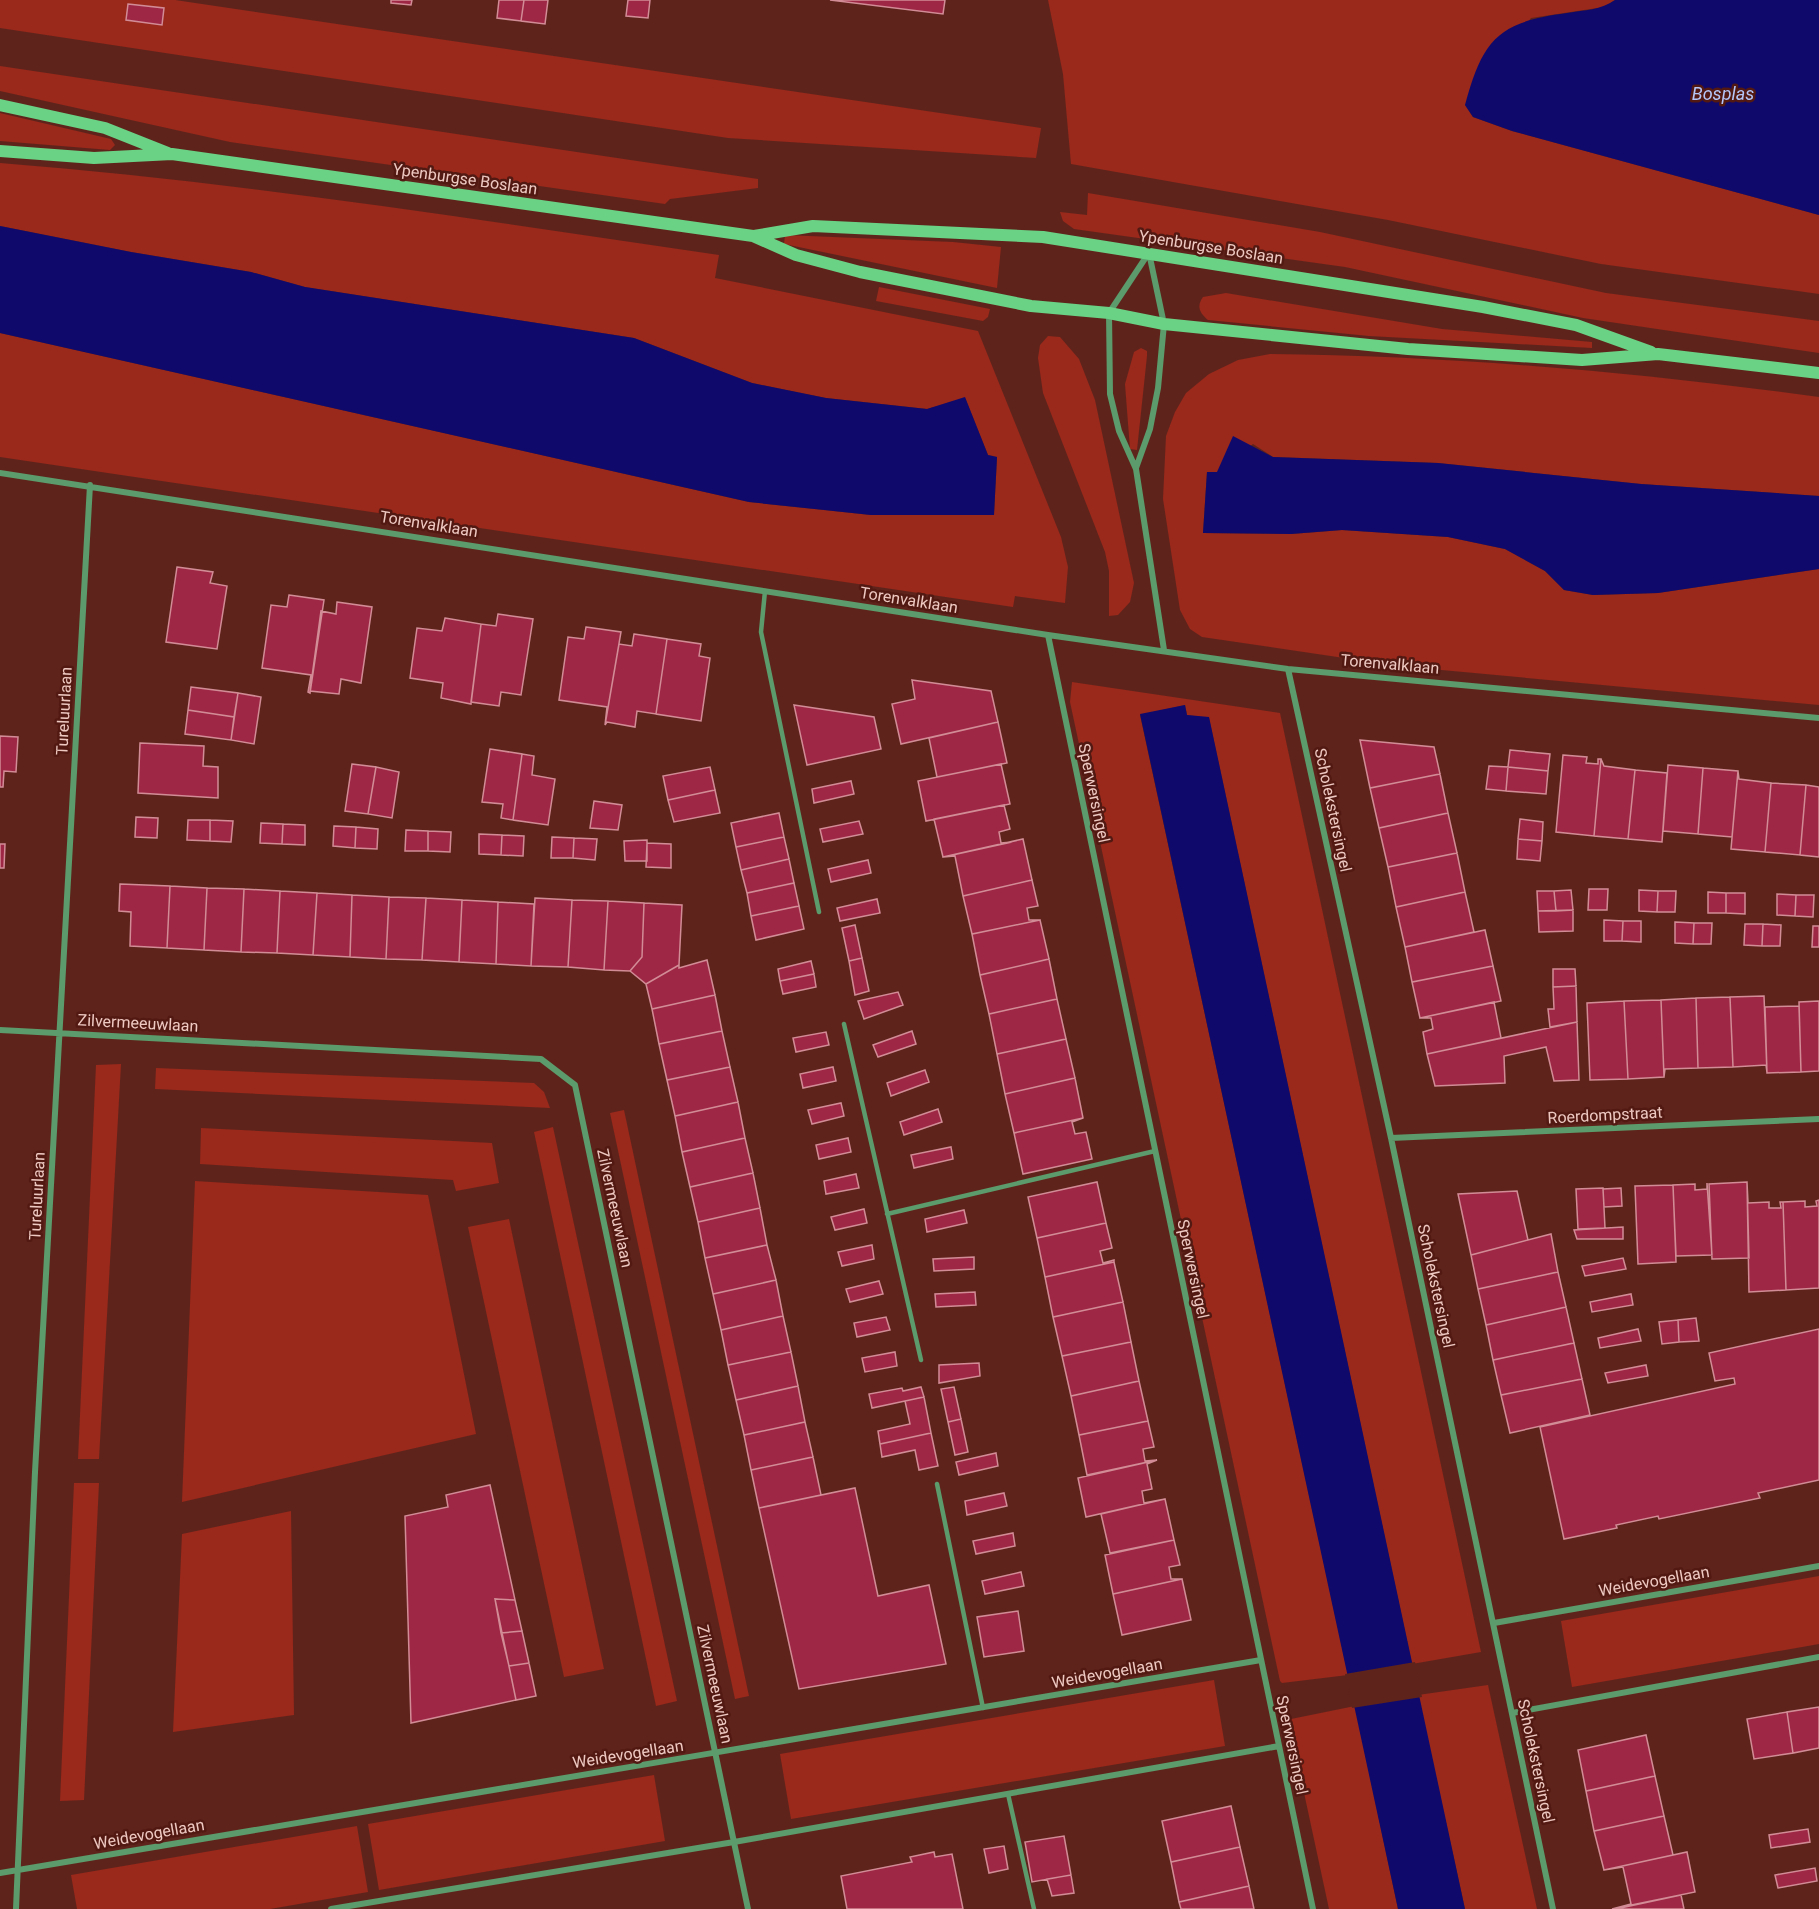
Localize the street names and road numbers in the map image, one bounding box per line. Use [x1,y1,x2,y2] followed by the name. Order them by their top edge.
[391,159,539,199] street label: Ypenburgse Boslaan
[1137,226,1285,268] street label: Ypenburgse Boslaan
[379,507,479,541] street label: Torenvalklaan
[859,583,959,617] street label: Torenvalklaan
[1340,650,1440,678] street label: Torenvalklaan
[52,666,76,756] street label: Tureluurlaan
[1074,742,1114,844] street label: Sperwersingel
[1311,746,1355,874] street label: Scholekstersingel
[77,1010,199,1036] street label: Zilvermeeuwlaan
[1547,1102,1663,1128] street label: Roerdompstraat
[593,1147,637,1269] street label: Zilvermeeuwlaan
[25,1151,49,1241] street label: Tureluurlaan
[1173,1218,1213,1320] street label: Sperwersingel
[1414,1222,1458,1350] street label: Scholekstersingel
[1597,1562,1711,1600] street label: Weidevogellaan
[693,1623,737,1745] street label: Zilvermeeuwlaan
[1050,1654,1164,1692] street label: Weidevogellaan
[1272,1694,1312,1796] street label: Sperwersingel
[1514,1697,1558,1825] street label: Scholekstersingel
[571,1736,685,1772] street label: Weidevogellaan
[92,1815,206,1853] street label: Weidevogellaan

